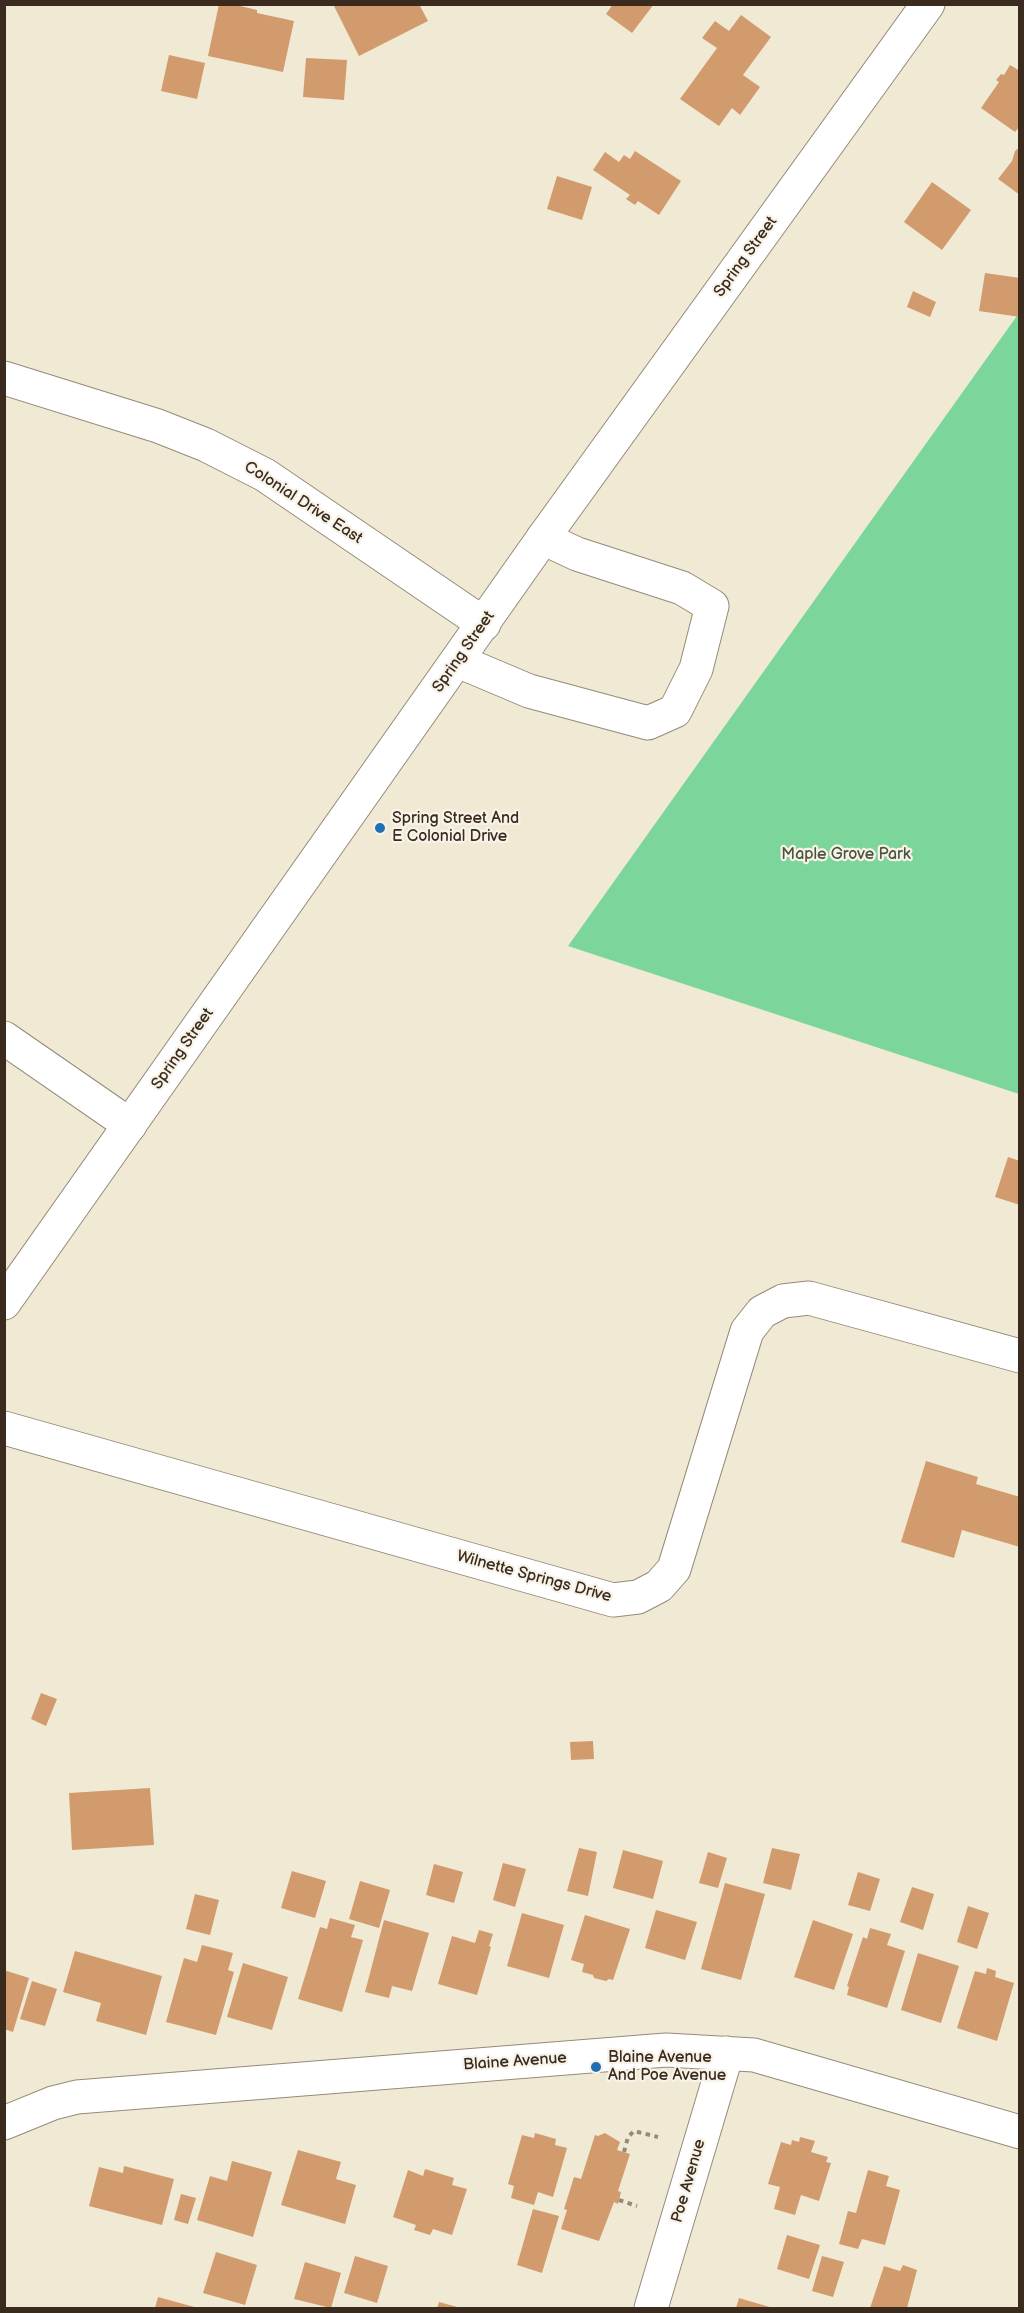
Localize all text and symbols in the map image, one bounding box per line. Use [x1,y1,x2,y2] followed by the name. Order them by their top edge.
[710,213,782,301] street label: Spring Street
[240,458,366,548] street label: Colonial Drive East
[429,608,499,696] street label: Spring Street
[392,809,519,847] place label: Spring Street And E Colonial Drive
[373,821,387,835] marker: Spring Street And E Colonial Drive
[781,845,911,865] park label: Maple Grove Park
[148,1005,218,1093] street label: Spring Street
[455,1547,613,1607] street label: Wilnette Springs Drive
[608,2048,726,2086] place label: Blaine Avenue And Poe Avenue
[463,2049,567,2075] street label: Blaine Avenue
[589,2060,603,2074] marker: Blaine Avenue And Poe Avenue
[668,2137,710,2225] street label: Poe Avenue

